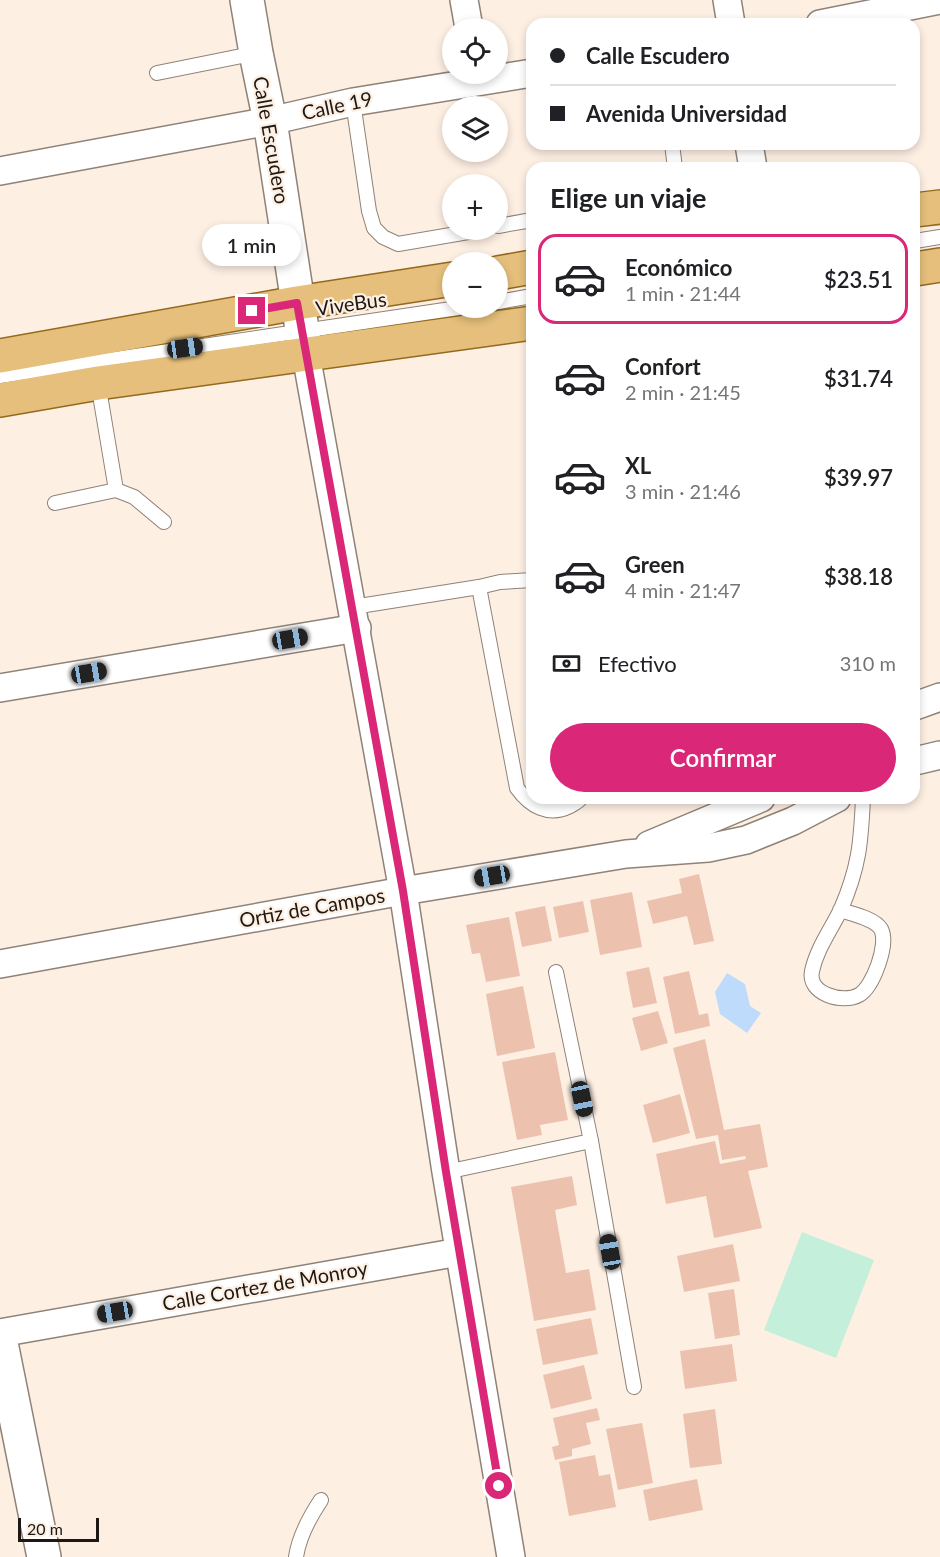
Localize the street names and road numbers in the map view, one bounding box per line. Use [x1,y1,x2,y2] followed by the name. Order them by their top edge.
[249,74,295,205] street label: Calle Escudero
[299,86,374,124] street label: Calle 19
[314,286,388,320] street label: ViveBus
[237,882,387,932] street label: Ortiz de Campos
[160,1255,370,1315] street label: Calle Cortez de Monroy

